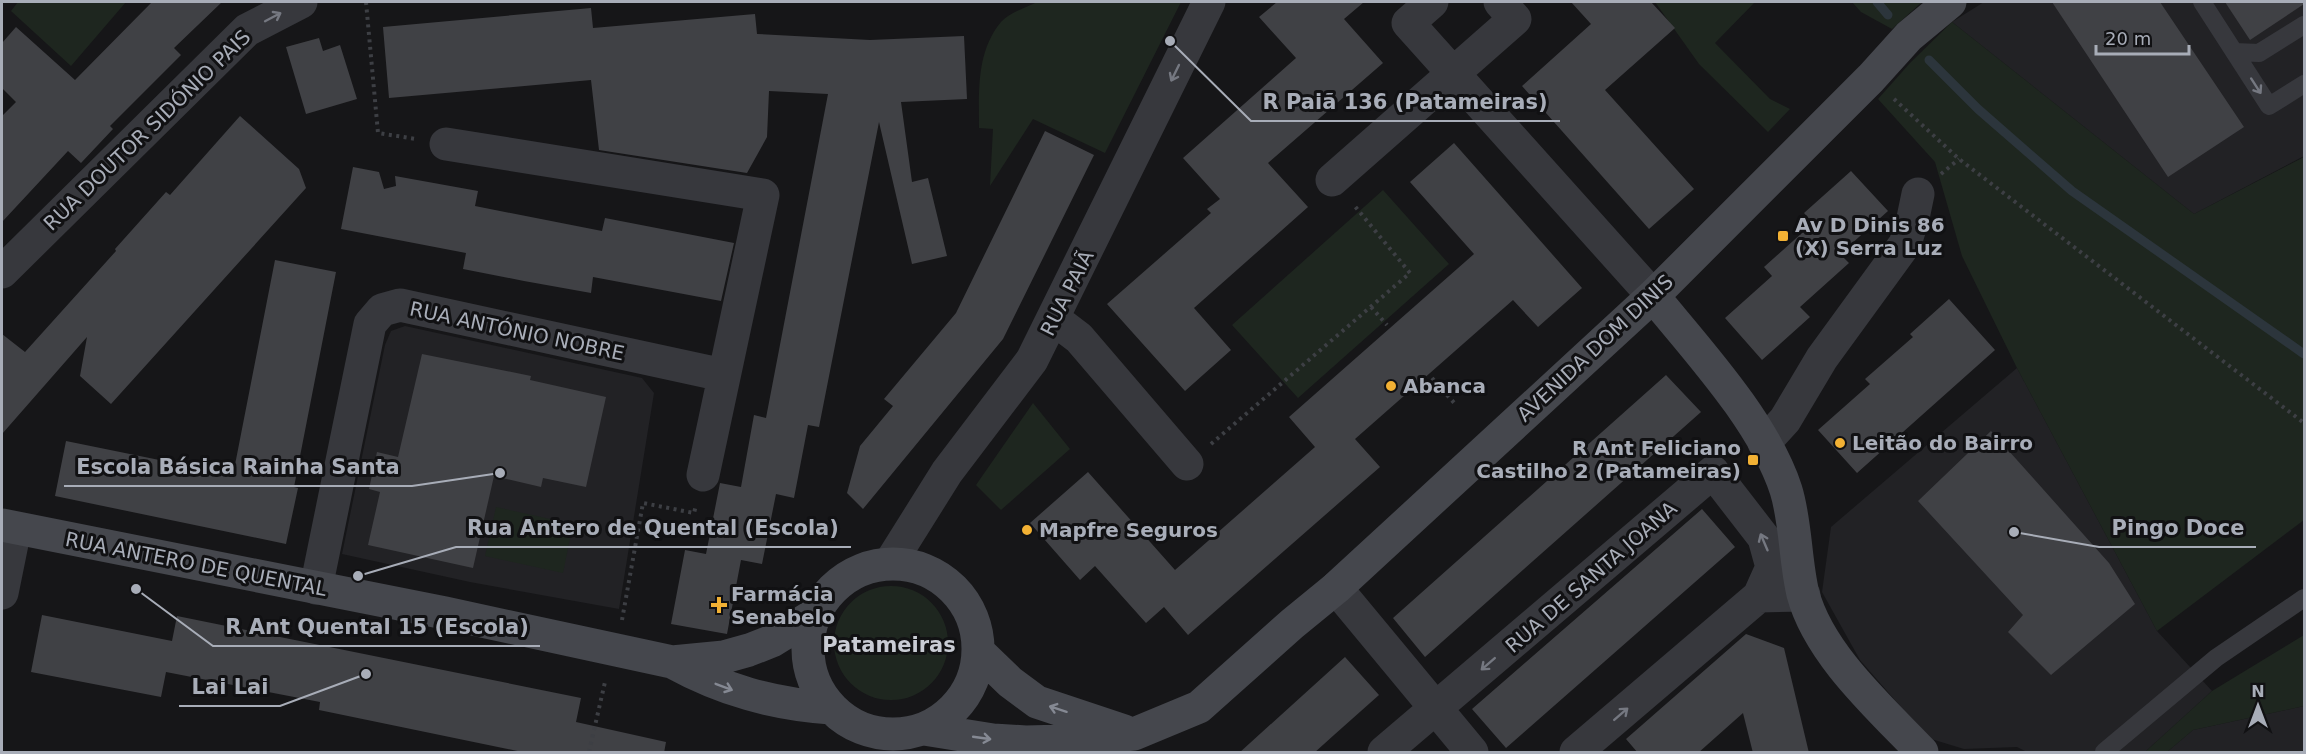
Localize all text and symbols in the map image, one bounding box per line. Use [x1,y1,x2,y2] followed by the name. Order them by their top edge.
[263,10,281,22] one-way arrow
[2096,18,2189,56] scale bar
[39,25,255,235] street label: RUA DOUTOR SIDÓNIO PAIS
[2105,28,2151,49] text: 20 m
[1168,64,1180,82] one-way arrow
[2251,77,2263,94] one-way arrow
[1251,82,1560,121] callout: R Paiã 136 (Patameiras)
[1262,90,1548,114] text: R Paiã 136 (Patameiras)
[1795,213,1945,260] place label: Av D Dinis 86 (X) Serra Luz
[1776,229,1790,243] marker: Av D Dinis 86 (X) Serra Luz
[1035,246,1099,340] street label: RUA PAIÃ
[1512,270,1678,426] street label: AVENIDA DOM DINIS
[407,296,627,366] street label: RUA ANTÓNIO NOBRE
[1403,374,1486,398] place label: Abanca
[1384,379,1398,393] marker: Abanca
[1852,431,2033,455] place label: Leitão do Bairro
[1476,436,1741,483] place label: R Ant Feliciano Castilho 2 (Patameiras)
[1833,436,1847,450] marker: Leitão do Bairro
[64,447,412,486] callout: Escola Básica Rainha Santa
[1746,453,1760,467] marker: R Ant Feliciano Castilho 2 (Patameiras)
[76,455,400,479] text: Escola Básica Rainha Santa
[1500,496,1682,658] street label: RUA DE SANTA JOANA
[456,508,851,547] callout: Rua Antero de Quental (Escola)
[2099,508,2256,547] callout: Pingo Doce
[467,516,839,540] text: Rua Antero de Quental (Escola)
[2112,516,2244,540] text: Pingo Doce
[1039,518,1218,542] place label: Mapfre Seguros
[1020,523,1034,537] marker: Mapfre Seguros
[63,527,330,601] street label: RUA ANTERO DE QUENTAL
[1758,534,1769,552] one-way arrow
[731,582,835,629] place label: Farmácia Senabelo
[712,598,726,612] marker: Farmácia Senabelo
[213,607,540,646] callout: R Ant Quental 15 (Escola)
[225,615,529,639] text: R Ant Quental 15 (Escola)
[822,633,956,657] district label: Patameiras
[1480,658,1496,671] one-way arrow
[179,667,280,706] callout: Lai Lai
[192,675,268,699] text: Lai Lai
[2228,676,2288,736] north arrow
[715,682,733,693] one-way arrow
[2251,682,2265,701] text: N
[1049,703,1068,714] one-way arrow
[1613,708,1629,721] one-way arrow
[971,733,991,744] one-way arrow

